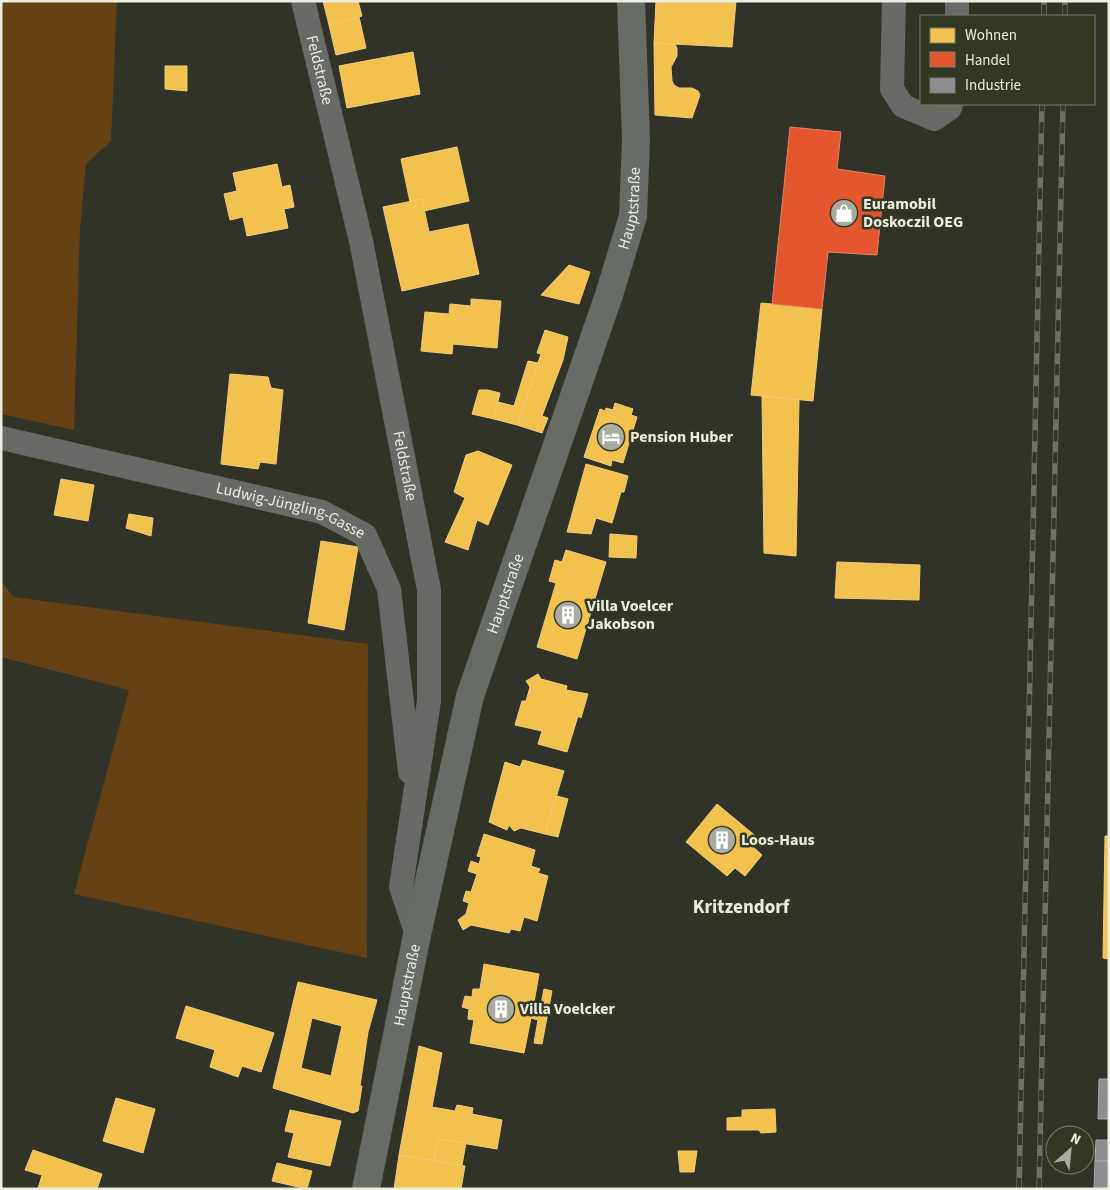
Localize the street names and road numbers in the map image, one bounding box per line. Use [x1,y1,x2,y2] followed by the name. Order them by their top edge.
[301,33,339,107] street label: Feldstraße
[612,167,646,252] street label: Hauptstraße
[387,429,422,503] street label: Feldstraße
[214,477,369,544] street label: Ludwig-Jüngling-Gasse
[481,551,529,637] street label: Hauptstraße
[388,942,426,1028] street label: Hauptstraße

